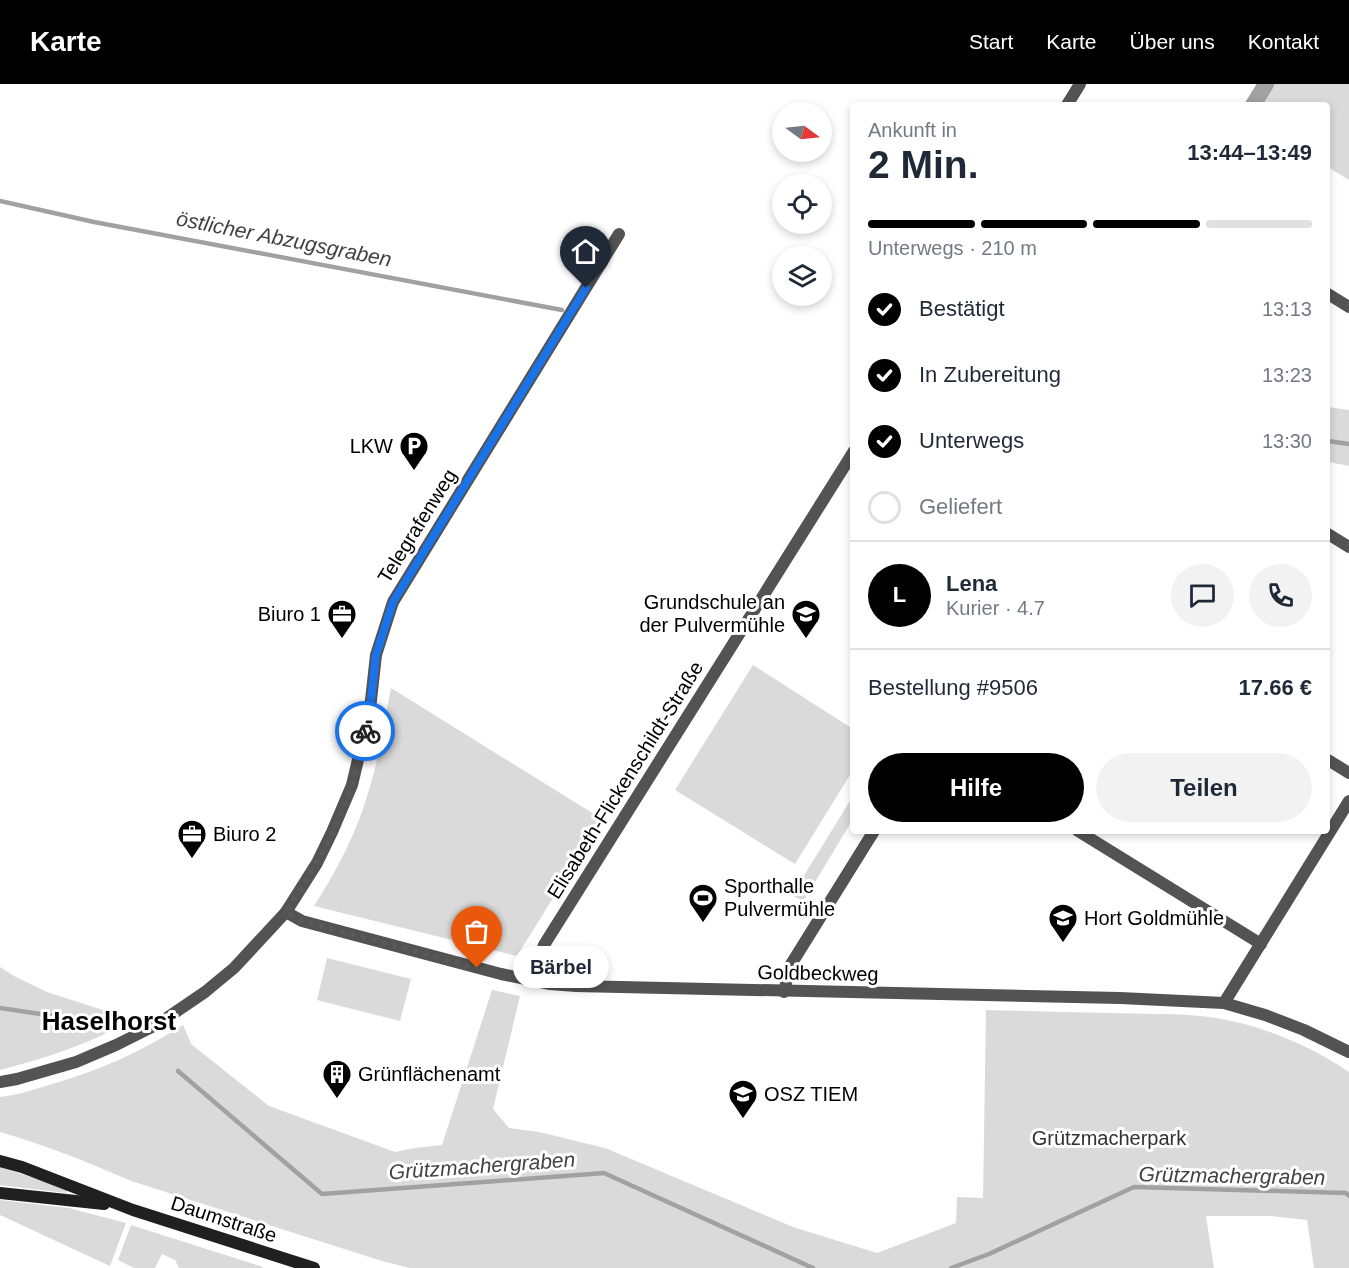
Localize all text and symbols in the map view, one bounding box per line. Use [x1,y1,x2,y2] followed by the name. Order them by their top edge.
[30,26,102,57] text: Karte
[969,30,1013,53] text: Start
[1046,30,1097,53] text: Karte
[1130,30,1215,53] text: Über uns
[1248,30,1319,53] text: Kontakt
[772,102,832,162] north arrow
[772,102,832,306] map controls
[868,119,957,141] text: Ankunft in
[1187,140,1312,165] text: 13:44–13:49
[868,143,979,186] text: 2 Min.
[772,174,832,234] button: locate
[175,206,394,271] water label: östlicher Abzugsgraben
[560,226,611,288] pin
[569,235,602,268] icon: home
[868,237,1037,259] text: Unterwegs · 210 m
[772,246,832,306] button: layers
[868,293,901,326] icon: check
[919,296,1005,321] text: Bestätigt
[1262,298,1312,320] text: 13:13
[868,359,901,392] icon: check
[919,362,1061,387] text: In Zubereitung
[1262,364,1312,386] text: 13:23
[868,425,901,458] icon: check
[919,428,1024,453] text: Unterwegs
[398,430,430,472] parking icon: LKW
[1262,430,1312,452] text: 13:30
[350,435,393,457] place label: LKW
[373,465,461,587] street label: Telegrafenweg
[919,494,1002,519] text: Geliefert
[1171,564,1234,627] button: chat
[1249,564,1312,627] button: phone
[946,571,997,596] text: Lena
[893,582,906,607] text: L
[639,591,785,636] place label: Grundschule an der Pulvermühle
[946,597,1045,619] text: Kurier · 4.7
[326,598,358,640] office icon: Biuro 1
[790,598,822,640] school or university icon: Grundschule an der Pulvermühle
[258,603,321,625] place label: Biuro 1
[543,657,707,903] street label: Elisabeth-Flickenschildt-Straße
[868,675,1038,700] text: Bestellung #9506
[1239,675,1312,700] text: 17.66 €
[335,701,395,761] courier
[349,715,382,748] icon: bike
[868,753,1084,822] button: Hilfe
[1096,753,1312,822] button: Teilen
[176,818,208,860] office icon: Biuro 2
[213,823,276,845] place label: Biuro 2
[724,875,835,920] place label: Sporthalle Pulvermühle
[687,882,719,924] sports icon: Sporthalle Pulvermühle
[1047,902,1079,944] school or university icon: Hort Goldmühle
[451,906,502,968] pin
[1084,907,1224,929] place label: Hort Goldmühle
[460,915,493,948] icon: bag
[513,947,609,989] callout: Bärbel
[530,956,592,978] text: Bärbel
[757,961,879,985] street label: Goldbeckweg
[42,1006,177,1036] district label: Haselhorst
[321,1058,353,1100] building icon: Grünflächenamt
[358,1063,501,1085] place label: Grünflächenamt
[727,1078,759,1120] school or university icon: OSZ TIEM
[764,1083,858,1105] place label: OSZ TIEM
[1032,1127,1187,1149] park label: Grützmacherpark
[388,1148,576,1183] water label: Grützmachergraben
[1138,1162,1326,1189] water label: Grützmachergraben
[168,1192,280,1246] street label: Daumstraße

